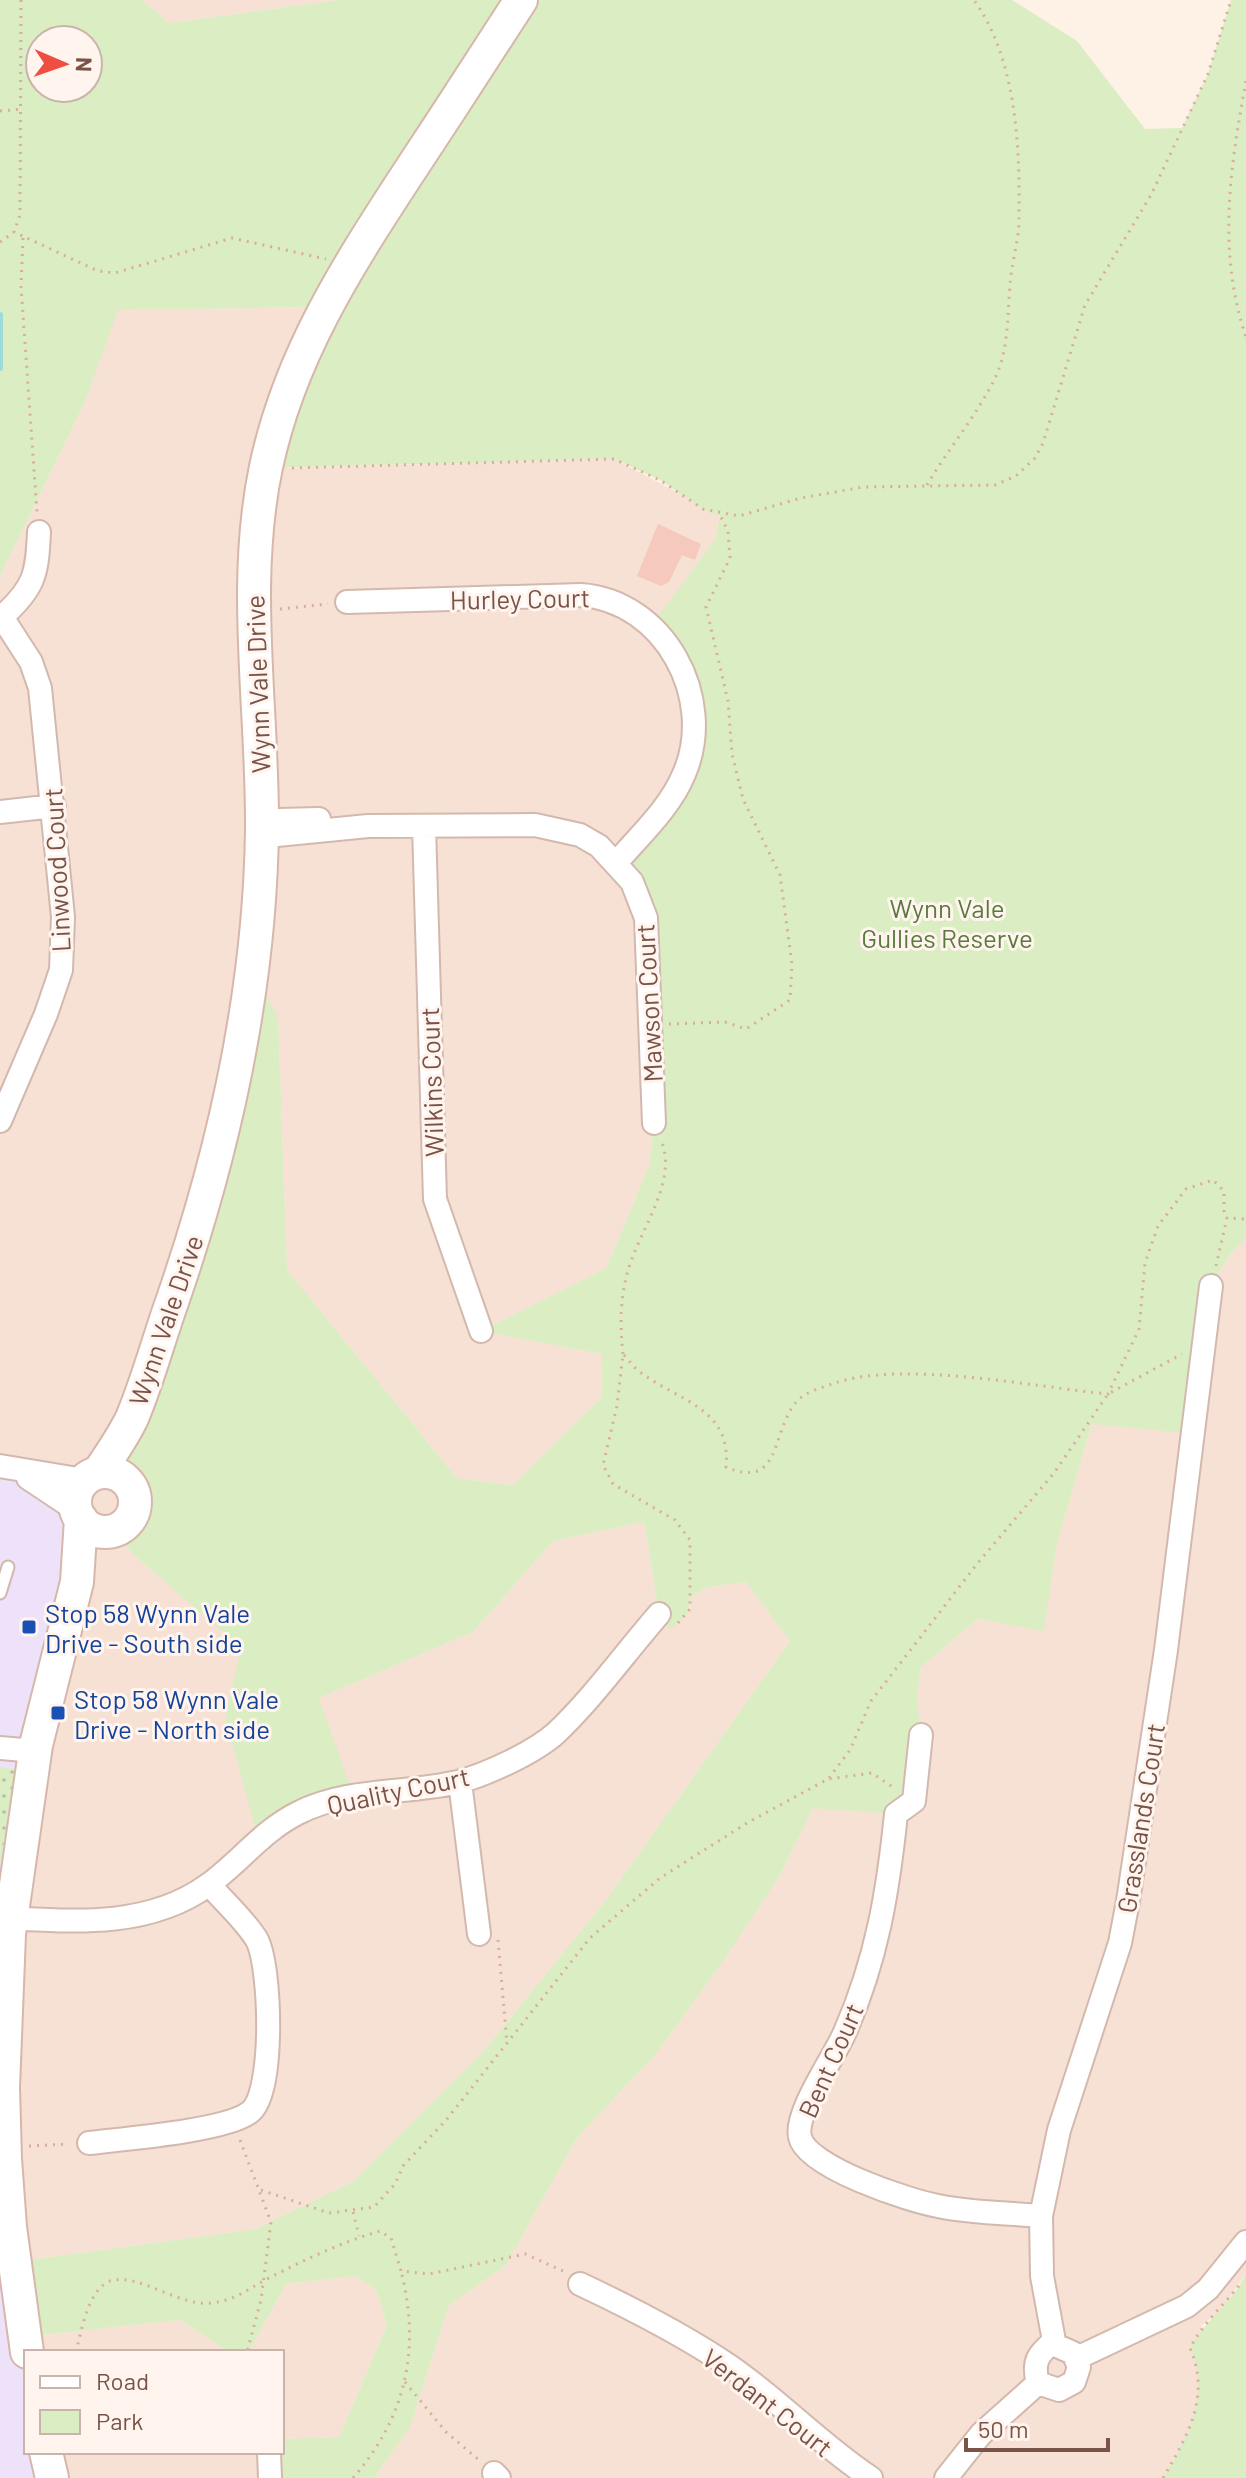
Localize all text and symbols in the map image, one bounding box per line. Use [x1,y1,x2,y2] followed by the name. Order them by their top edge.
[24,24,104,104] north arrow
[72,57,98,73] text: N
[450,581,590,615] street label: Hurley Court
[238,594,276,774] street label: Wynn Vale Drive
[36,787,76,953] street label: Linwood Court
[861,892,1033,953] park label: Wynn Vale Gullies Reserve
[628,923,668,1083] street label: Mawson Court
[413,1007,449,1157] street label: Wilkins Court
[121,1231,209,1409] street label: Wynn Vale Drive
[45,1597,250,1658] place label: Stop 58 Wynn Vale Drive - South side
[20,1618,38,1636] marker: Stop 58 Wynn Vale Drive - South side
[74,1683,279,1744] place label: Stop 58 Wynn Vale Drive - North side
[49,1704,67,1722] marker: Stop 58 Wynn Vale Drive - North side
[1110,1721,1170,1915] street label: Grasslands Court
[324,1760,472,1820] street label: Quality Court
[791,1998,869,2122] street label: Bent Court
[697,2342,839,2462] street label: Verdant Court
[24,2350,284,2454] legend
[96,2366,149,2395] text: Road
[966,2402,1108,2452] scale bar
[96,2406,143,2435] text: Park
[978,2414,1029,2443] text: 50 m

